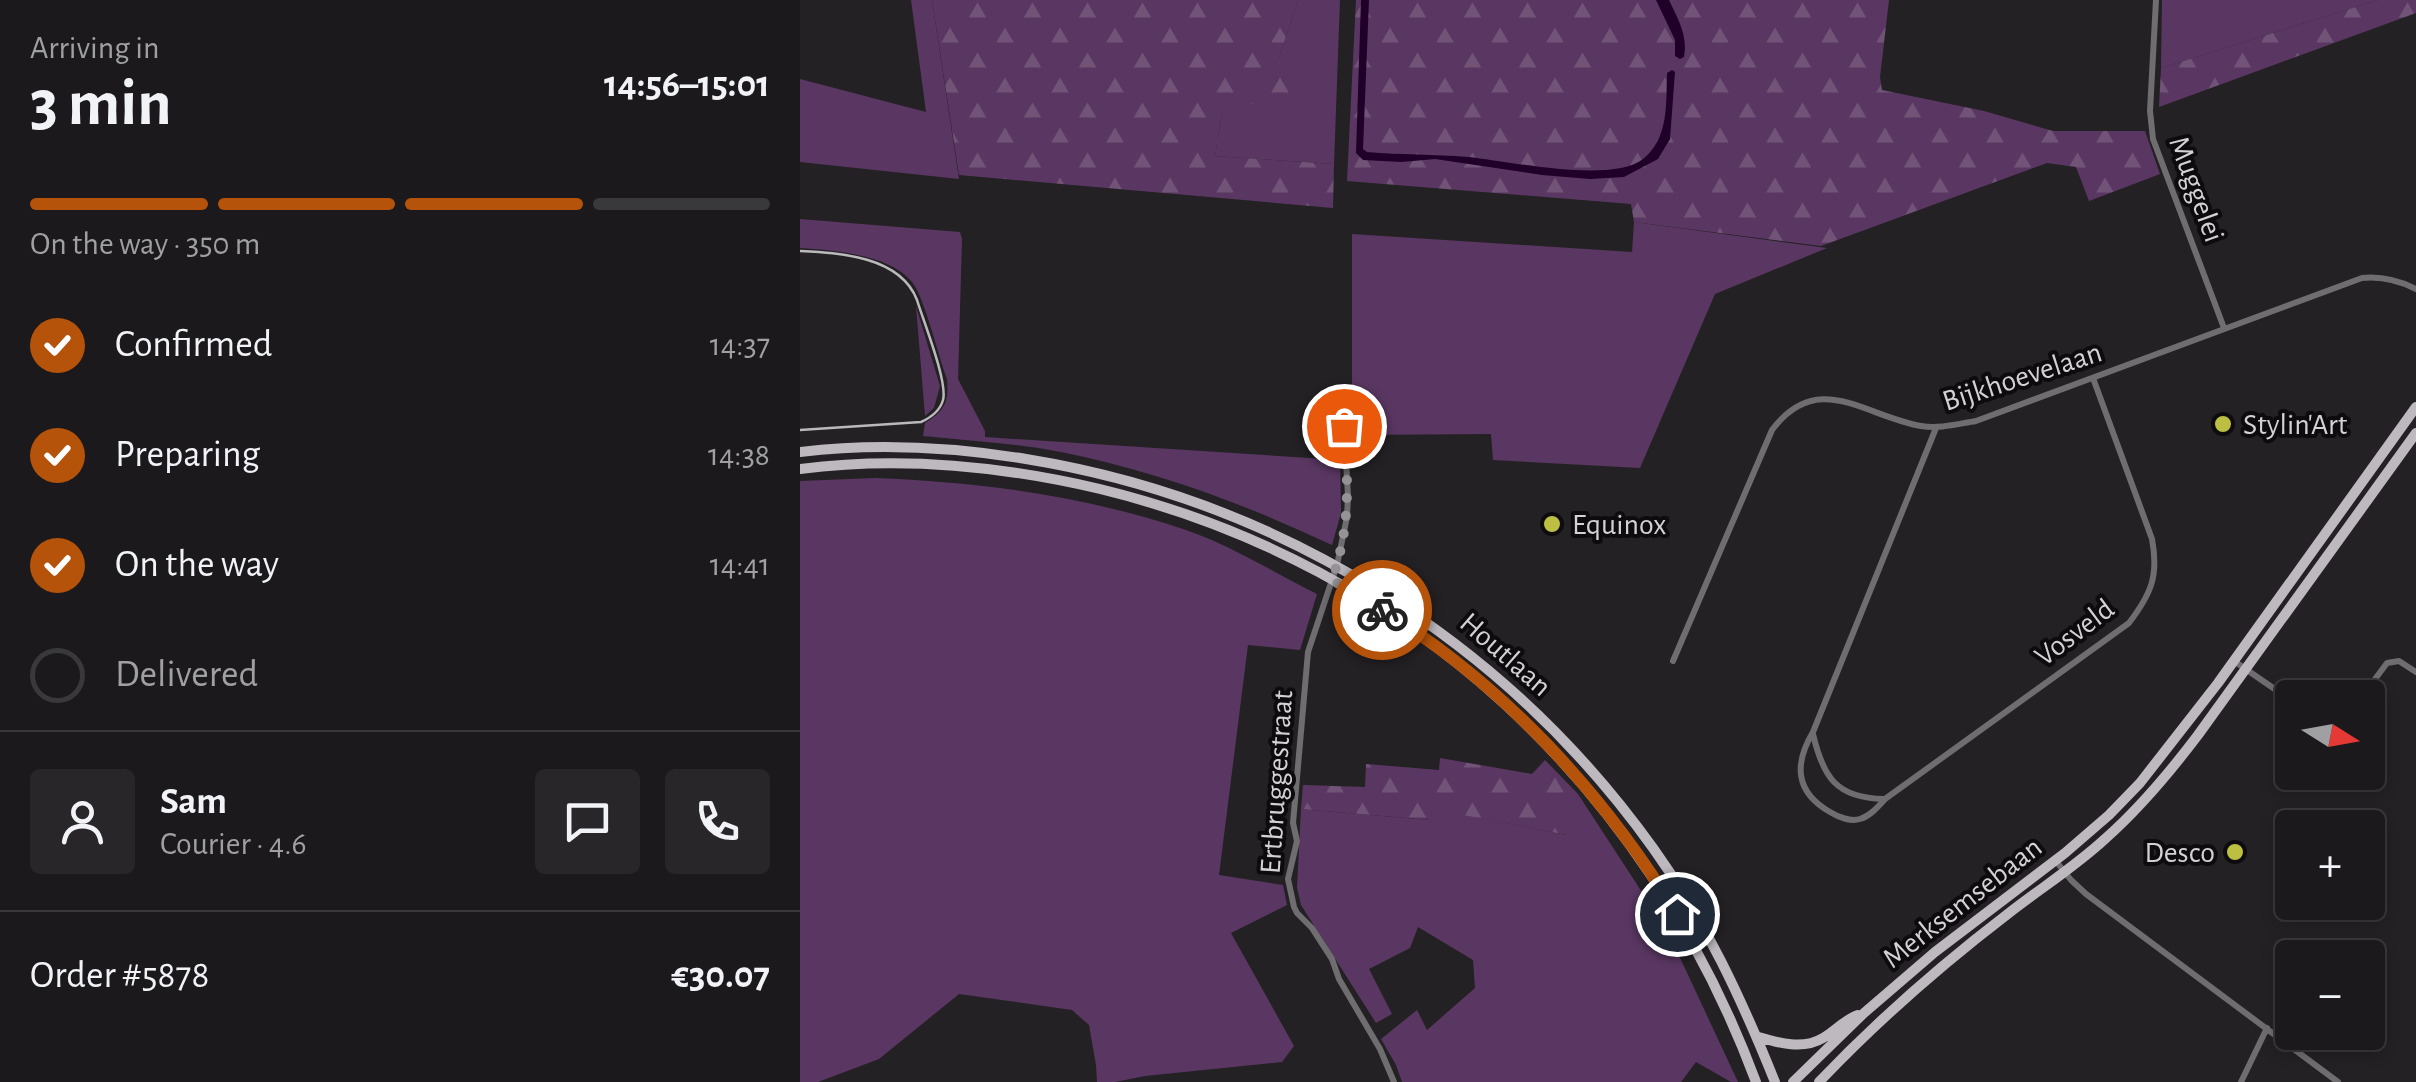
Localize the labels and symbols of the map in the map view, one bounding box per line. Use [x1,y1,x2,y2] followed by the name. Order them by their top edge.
[2163,133,2229,246] street label: Muggelei
[1939,337,2106,417] street label: Bijkhoevelaan
[1302,384,1387,469] pin
[2243,410,2348,440] place label: Stylin'Art
[2212,413,2234,435] marker: Stylin'Art
[1572,510,1666,540] place label: Equinox
[1541,513,1563,535] marker: Equinox
[1332,560,1432,660] courier
[2029,594,2120,672] street label: Vosveld
[1454,607,1557,702] street label: Houtlaan
[2275,680,2385,790] north arrow
[1256,689,1298,875] street label: Ertbruggestraat
[1878,832,2048,974] street label: Merksemsebaan
[2144,838,2215,868] place label: Desco
[2224,841,2246,863] marker: Desco
[1635,872,1720,957] pin

